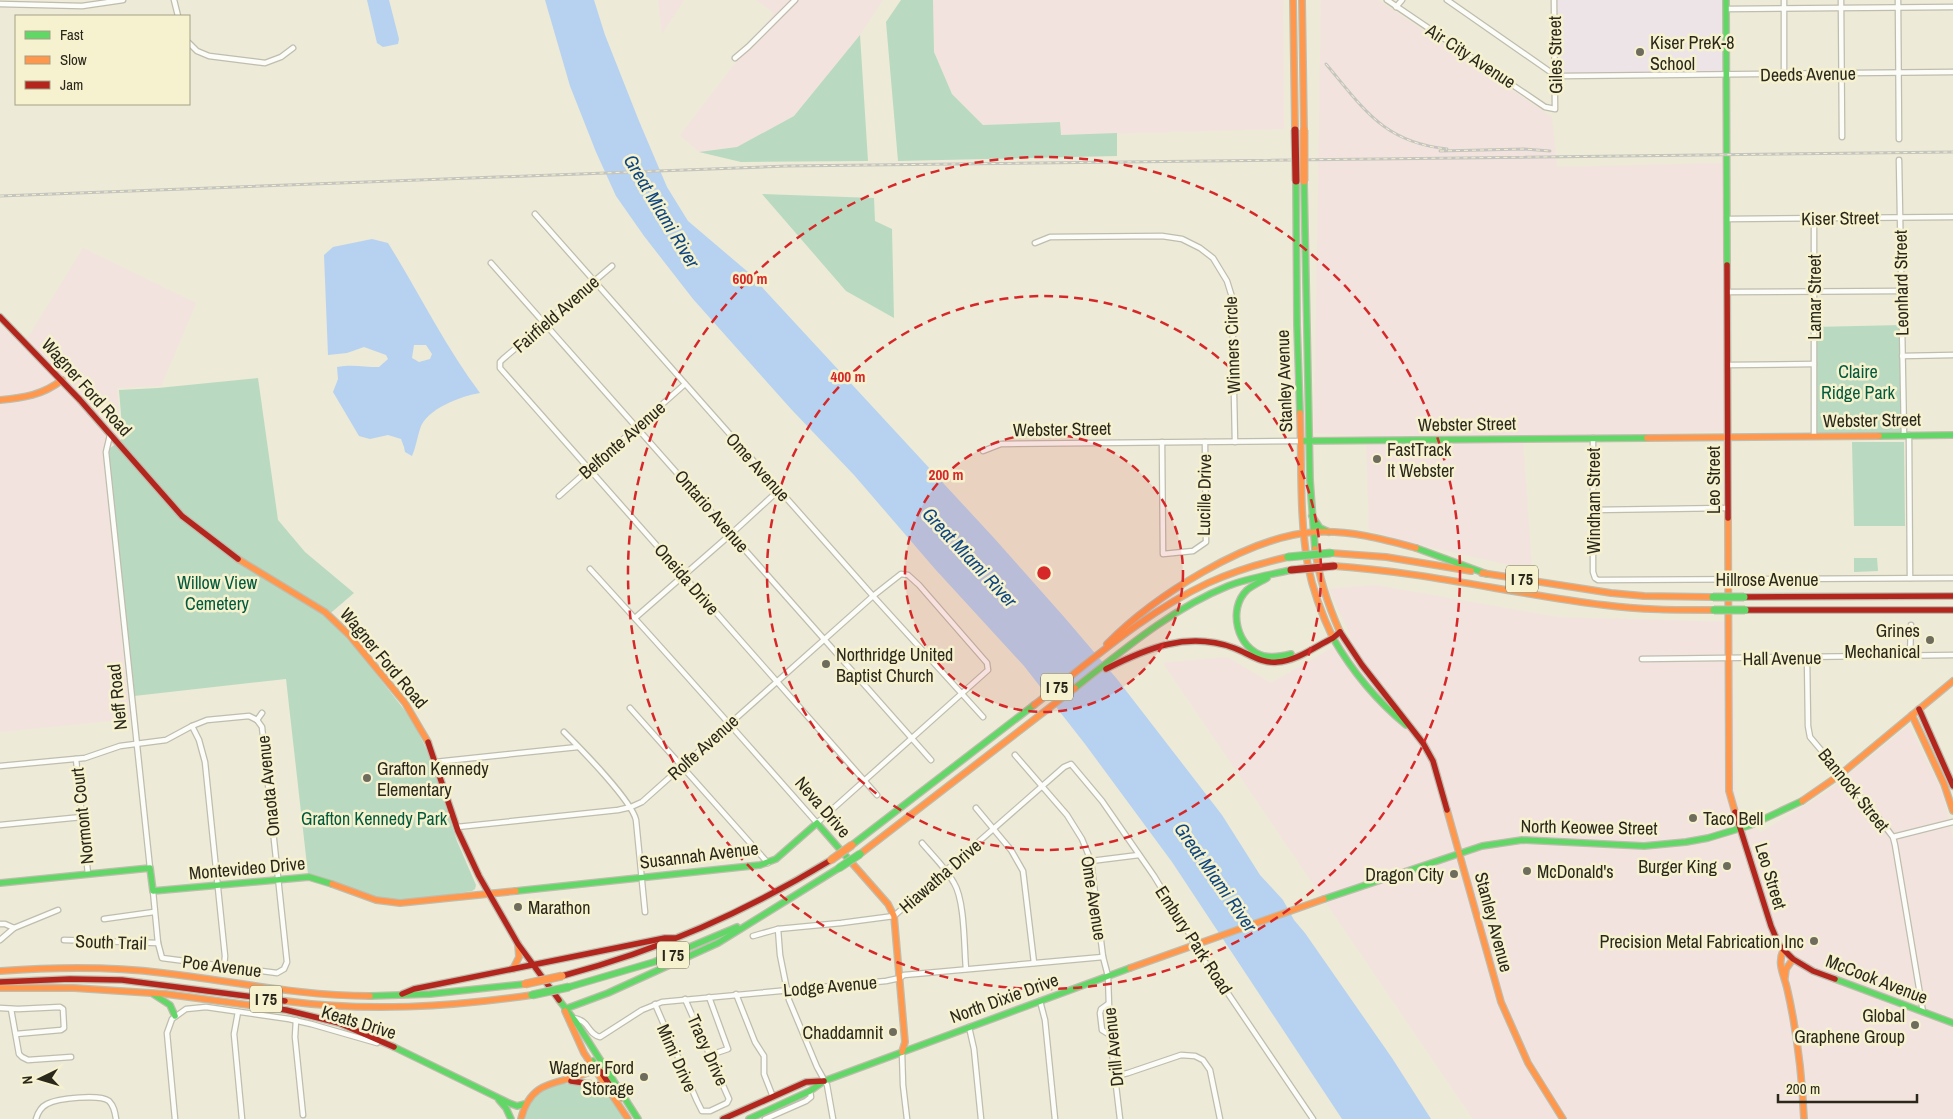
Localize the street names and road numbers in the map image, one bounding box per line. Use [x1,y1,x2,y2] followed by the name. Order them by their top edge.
[1542,16,1568,94] street label: Giles Street
[1420,17,1521,94] street label: Air City Avenue
[1760,61,1856,87] street label: Deeds Avenue
[1801,205,1879,231] street label: Kiser Street
[1888,230,1914,336] street label: Leonhard Street
[1802,254,1827,340] street label: Lamar Street
[508,270,604,358] street label: Fairfield Avenue
[1218,296,1246,394] street label: Winners Circle
[1270,329,1298,433] street label: Stanley Avenue
[36,332,138,442] street label: Wagner Ford Road
[573,395,671,485] street label: Belfonte Avenue
[1823,407,1921,433] street label: Webster Street
[1418,411,1516,437] street label: Webster Street
[1013,416,1111,442] street label: Webster Street
[720,427,796,507] street label: Ome Avenue
[1701,446,1726,514] street label: Leo Street
[1581,448,1606,554] street label: Windham Street
[1191,454,1217,536] street label: Lucille Drive
[669,464,755,558] street label: Ontario Avenue
[649,538,725,620] street label: Oneida Drive
[1506,566,1538,592] road number: I 75
[1715,567,1819,592] street label: Hillrose Avenue
[334,602,434,714] street label: Wagner Ford Road
[1743,645,1821,671] street label: Hall Avenue
[101,663,133,731] street label: Neff Road
[1041,674,1073,700] road number: I 75
[662,708,744,786] street label: Rolfe Avenue
[250,734,286,838] street label: Onaota Avenue
[1813,743,1895,837] street label: Bannock Street
[65,767,99,865] street label: Normont Court
[789,771,857,843] street label: Neva Drive
[1520,813,1658,841] street label: North Keowee Street
[893,833,987,919] street label: Hiawatha Drive
[638,835,760,875] street label: Susannah Avenue
[1749,840,1793,912] street label: Leo Street
[188,850,306,886] street label: Montevideo Drive
[1075,854,1113,942] street label: Ome Avenue
[1469,869,1519,975] street label: Stanley Avenue
[1150,881,1238,999] street label: Embury Park Road
[75,928,147,956] street label: South Trail
[657,942,689,968] road number: I 75
[1822,948,1932,1010] street label: McCook Avenue
[181,949,263,983] street label: Poe Avenue
[946,967,1062,1029] street label: North Dixie Drive
[782,969,878,1003] street label: Lodge Avenue
[250,986,282,1012] road number: I 75
[318,999,400,1045] street label: Keats Drive
[1096,1006,1130,1088] street label: Drill Avenue
[681,1010,735,1090] street label: Tracy Drive
[651,1020,703,1096] street label: Mimi Drive

